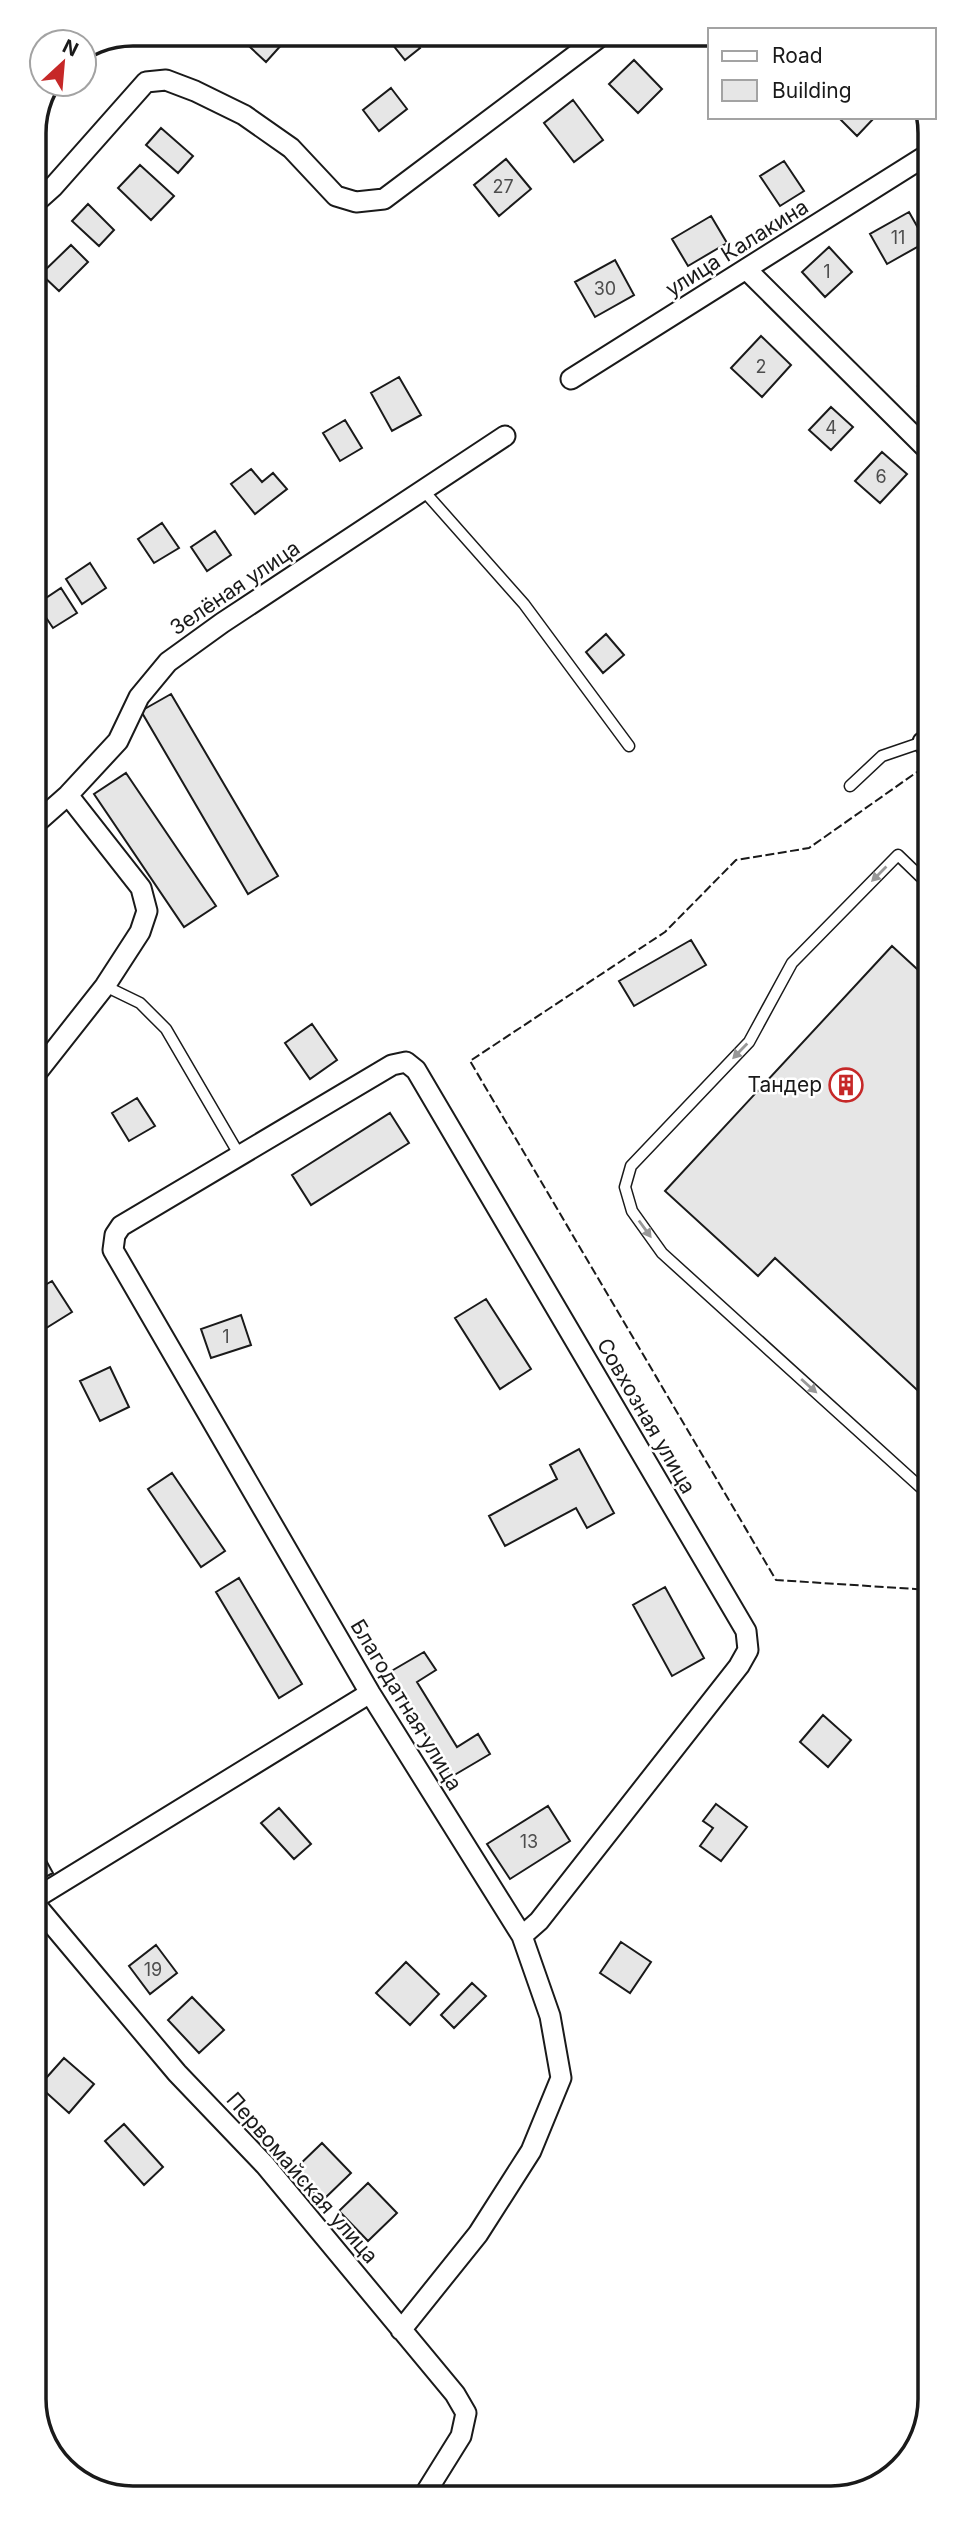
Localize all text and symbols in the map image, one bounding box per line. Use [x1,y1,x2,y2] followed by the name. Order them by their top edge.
[28,28,98,98] north arrow
[708,28,936,119] legend
[59,35,82,62] text: N
[772,43,823,68] text: Road
[772,78,852,103] text: Building
[492,176,514,197] house number: 27
[661,194,813,301] street label: улица Калакина
[891,227,905,248] house number: 11
[823,261,831,282] house number: 1
[594,278,616,299] house number: 30
[756,356,766,377] house number: 2
[825,417,837,438] house number: 4
[875,466,887,487] house number: 6
[165,535,304,640] street label: Зелёная улица
[872,865,888,882] one-way arrow
[732,1042,748,1060] one-way arrow
[827,1066,865,1104] building icon: Тандер
[747,1072,822,1097] place label: Тандер
[638,1220,652,1238] one-way arrow
[222,1326,230,1347] house number: 1
[592,1334,701,1498] street label: Совхозная улица
[800,1378,818,1394] one-way arrow
[345,1615,467,1795] street label: Благодатная улица
[520,1831,538,1852] house number: 13
[144,1959,162,1980] house number: 19
[221,2087,383,2268] street label: Первомайская улица

